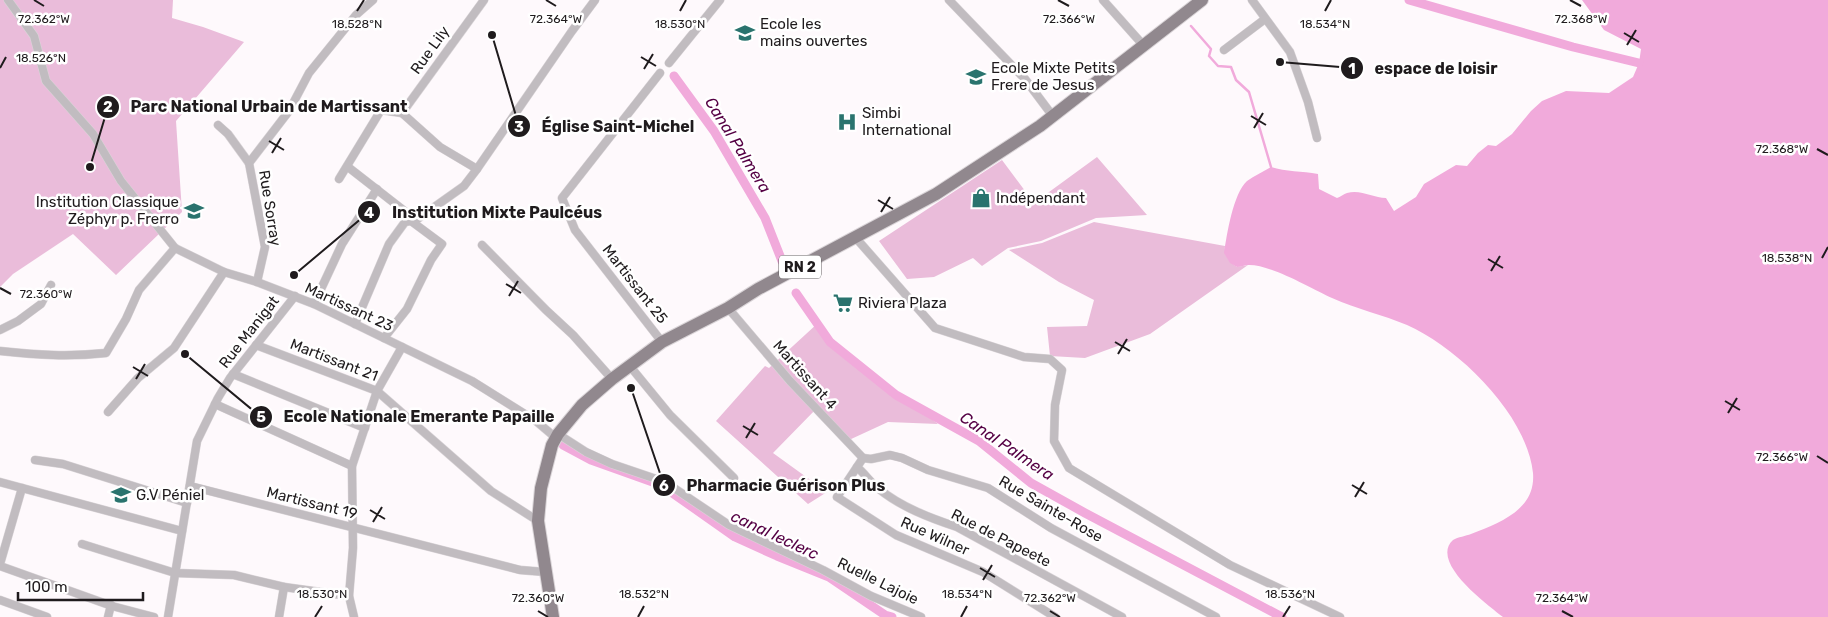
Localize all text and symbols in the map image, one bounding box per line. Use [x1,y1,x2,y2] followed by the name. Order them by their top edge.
[18,12,70,26] text: 72.362°W
[530,12,583,26] text: 72.364°W
[1043,12,1095,26] text: 72.366°W
[1555,12,1608,26] text: 72.368°W
[760,15,868,50] place label: Ecole les mains ouvertes
[332,17,382,31] text: 18.528°N
[655,17,705,31] text: 18.530°N
[1300,17,1350,31] text: 18.534°N
[407,22,453,78] street label: Rue Lily
[734,22,756,44] school or university icon: Ecole les mains ouvertes
[16,51,66,65] text: 18.526°N
[1339,53,1507,84] callout: espace de loisir
[991,59,1115,94] place label: Ecole Mixte Petits Frere de Jesus
[1375,59,1498,78] text: espace de loisir
[1348,60,1356,78] text: 1
[965,66,987,88] school or university icon: Ecole Mixte Petits Frere de Jesus
[96,91,418,122] callout: Parc National Urbain de Martissant
[701,94,775,196] water label: Canal Palmera
[130,97,408,116] text: Parc National Urbain de Martissant
[103,98,113,116] text: 2
[862,104,951,139] place label: Simbi International
[506,111,704,142] callout: Église Saint-Michel
[836,111,858,133] hospital icon: Simbi International
[542,116,694,136] text: Église Saint-Michel
[514,118,524,136] text: 3
[1756,142,1809,156] text: 72.368°W
[255,169,285,247] street label: Rue Sorray
[970,187,992,209] shop icon: Indépendant
[996,189,1085,207] place label: Indépendant
[36,193,179,228] place label: Institution Classique Zéphyr p. Frerro
[356,197,612,228] callout: Institution Mixte Paulcéus
[183,200,205,222] school or university icon: Institution Classique Zéphyr p. Frerro
[392,203,602,222] text: Institution Mixte Paulcéus
[364,204,374,222] text: 4
[599,241,671,327] street label: Martissant 25
[1762,251,1812,265] text: 18.538°N
[779,256,821,278] road number: RN 2
[302,279,396,335] street label: Martissant 23
[20,287,73,301] text: 72.360°W
[215,292,283,372] street label: Rue Manigat
[832,292,854,314] supermarket icon: Riviera Plaza
[858,294,947,312] place label: Riviera Plaza
[287,335,381,385] street label: Martissant 21
[769,337,841,413] street label: Martissant 4
[249,401,565,432] callout: Ecole Nationale Emerante Papaille
[283,407,555,426] text: Ecole Nationale Emerante Papaille
[256,408,266,426] text: 5
[956,408,1058,484] water label: Canal Palmera
[1756,450,1808,464] text: 72.366°W
[651,470,895,501] callout: Pharmacie Guérison Plus
[996,472,1106,546] street label: Rue Sainte-Rose
[687,476,886,495] text: Pharmacie Guérison Plus
[659,477,669,495] text: 6
[265,483,359,523] street label: Martissant 19
[110,484,132,506] school or university icon: G.V Péniel
[136,486,205,504] place label: G.V Péniel
[948,505,1054,571] street label: Rue de Papeete
[728,506,822,564] water label: canal leclerc
[898,513,972,559] street label: Rue Wilner
[835,554,921,608] street label: Ruelle Lajoie
[18,570,142,602] scale bar
[25,578,67,596] text: 100 m
[297,587,347,601] text: 18.530°N
[619,587,669,601] text: 18.532°N
[942,587,992,601] text: 18.534°N
[1265,587,1315,601] text: 18.536°N
[512,591,565,605] text: 72.360°W
[1024,591,1076,605] text: 72.362°W
[1536,591,1589,605] text: 72.364°W

